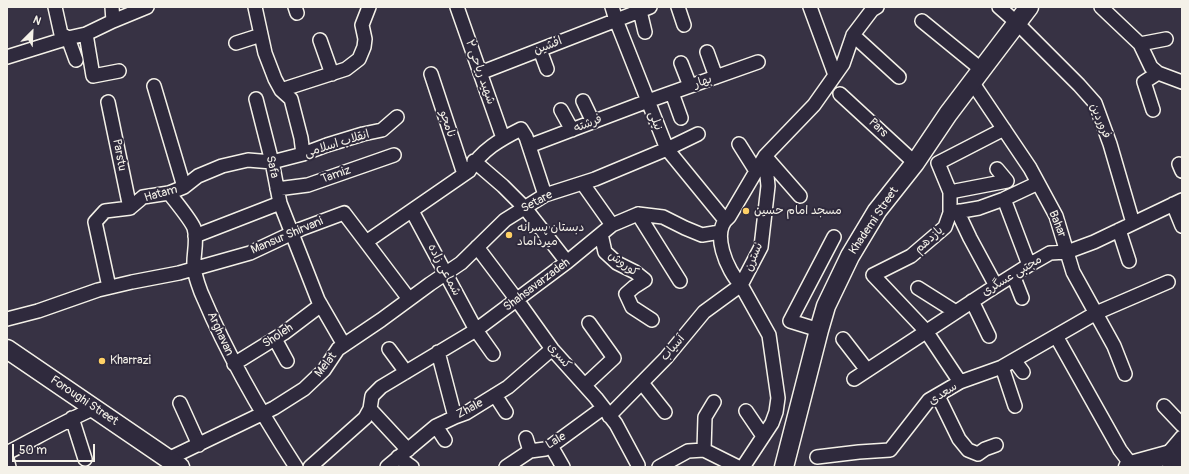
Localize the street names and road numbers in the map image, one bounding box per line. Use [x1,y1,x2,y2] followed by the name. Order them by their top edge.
[532,34,564,58] street label: افشین
[462,38,498,106] street label: شهید ریاحی ۲
[692,72,714,92] street label: بهار
[1086,101,1114,141] street label: فروردین
[436,109,458,139] street label: نامجو
[645,109,665,133] street label: نیلی
[572,112,604,136] street label: فرشته
[865,115,891,141] street label: Pars
[303,127,371,161] street label: انقلاب اسلامی
[109,138,129,172] street label: Parstu
[262,154,282,180] street label: Safa
[319,163,353,187] street label: Tamiz
[143,182,179,206] street label: Hatam
[846,185,902,257] street label: Khademi Street
[519,188,555,216] street label: Setare
[1045,208,1069,240] street label: Bahar
[249,214,325,258] street label: Mansur Shirvani
[912,223,946,257] street label: یازدهم
[742,240,766,274] street label: نسترن
[424,242,464,298] street label: شماعی زاده
[605,248,641,280] street label: کوروش
[979,252,1045,300] street label: مجتبی عسگری
[501,255,573,315] street label: Shahsavarzadeh
[204,310,236,358] street label: Arghavan
[260,321,296,351] street label: Sholeh
[658,332,688,364] street label: آسیاب
[544,340,574,372] street label: کسری
[312,350,340,380] street label: Melat
[47,373,121,429] street label: Foroughi Street
[926,379,960,409] street label: سعدی
[454,396,486,422] street label: Zhale
[543,429,569,453] street label: Lale

